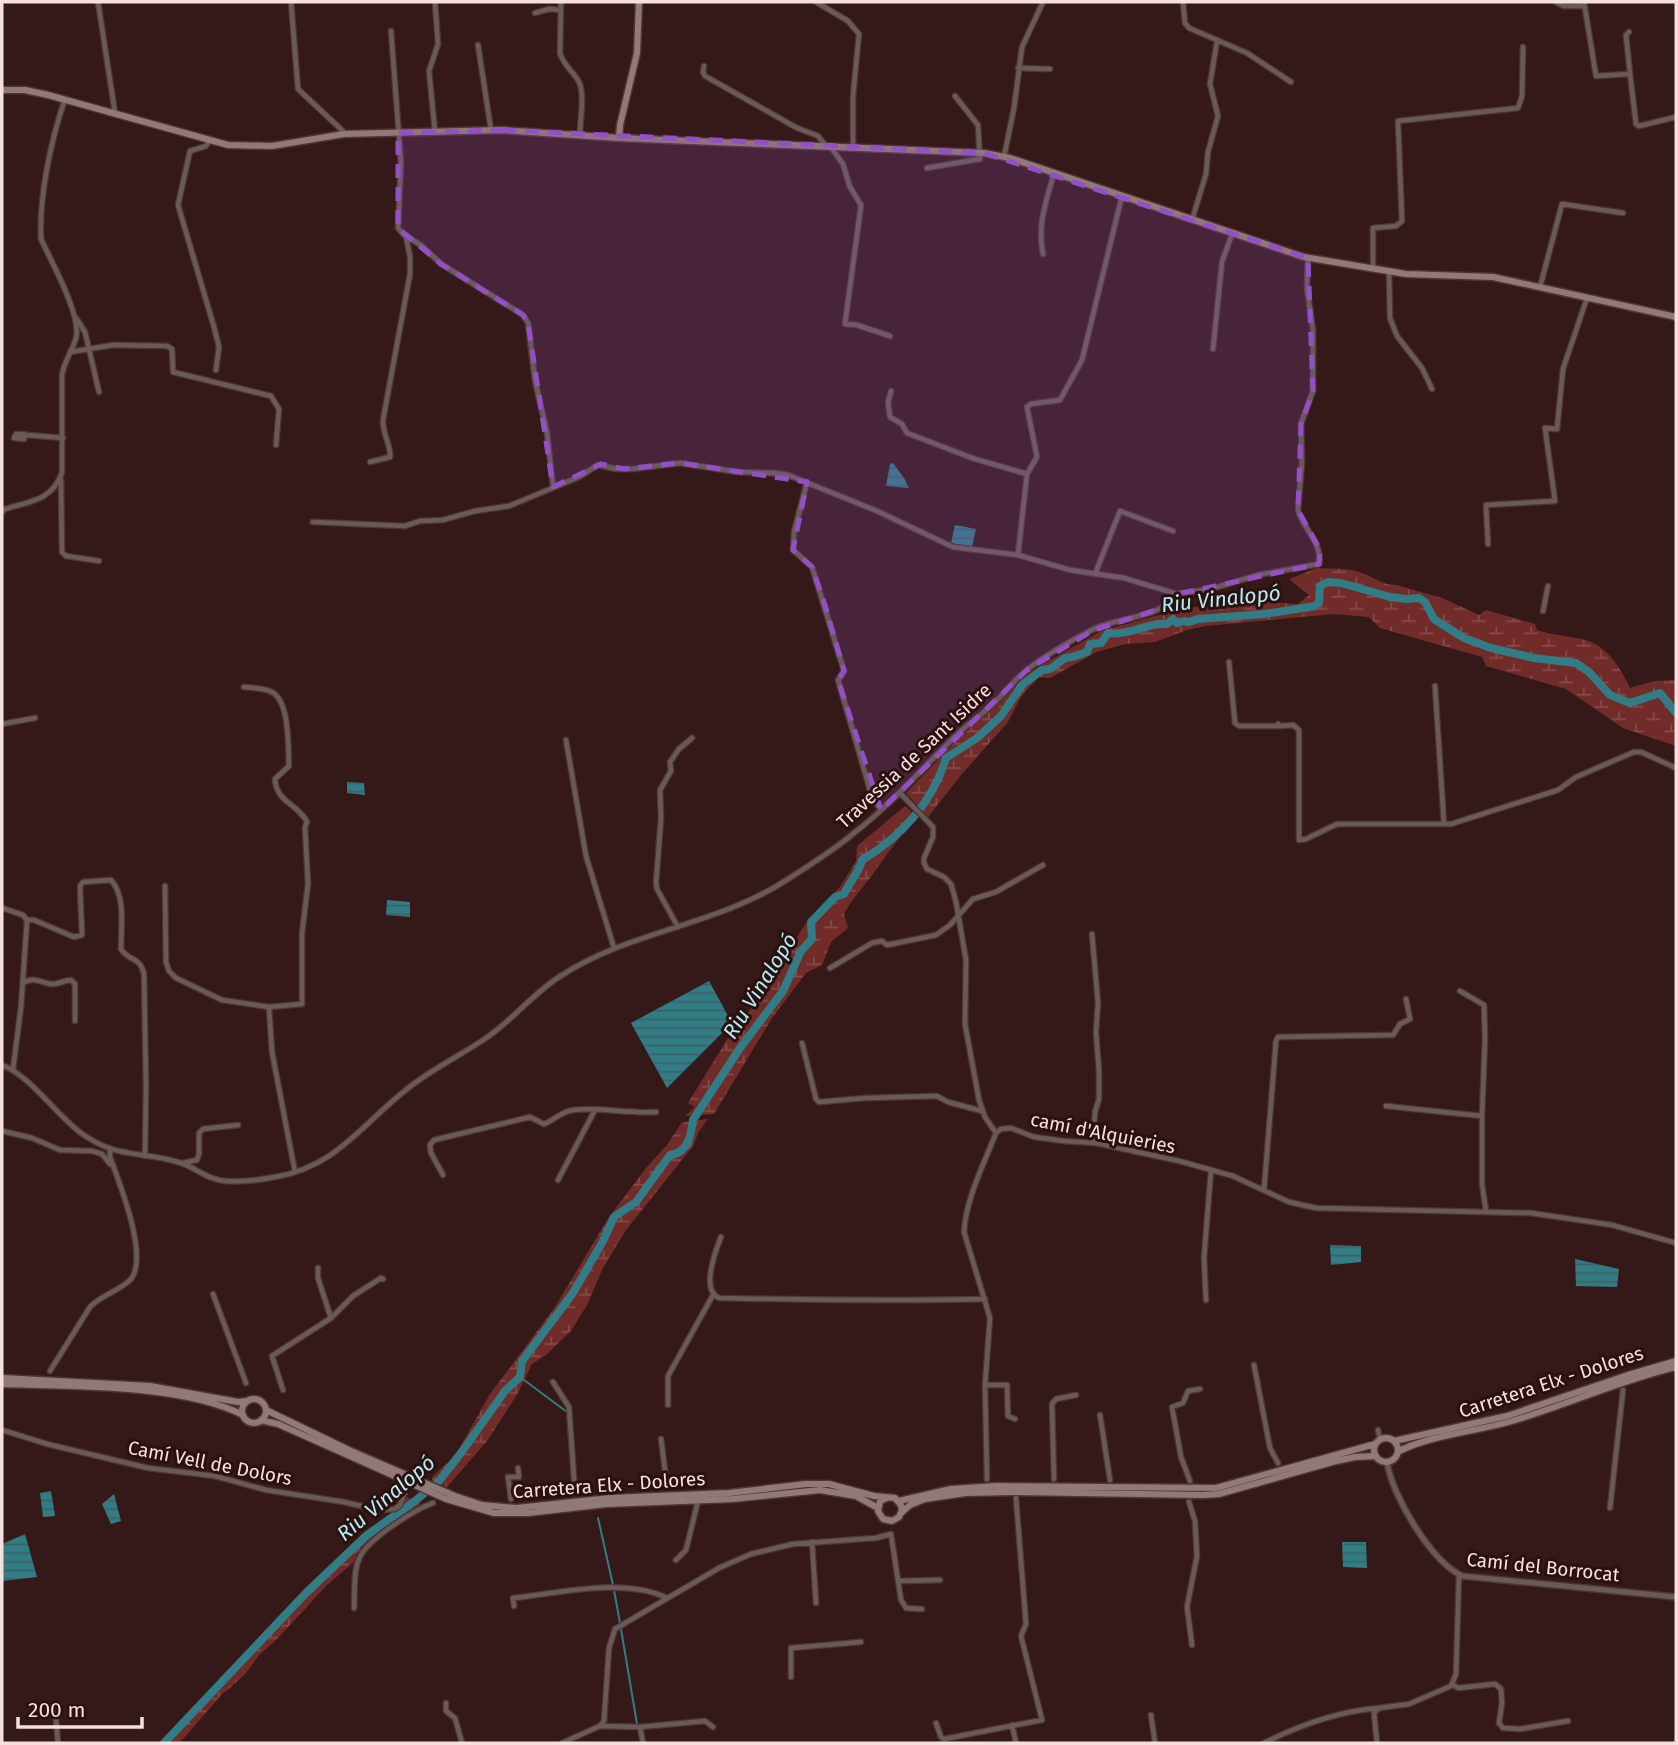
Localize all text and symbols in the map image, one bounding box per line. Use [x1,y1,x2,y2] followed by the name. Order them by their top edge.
[1160,580,1282,618] water label: Riu Vinalopó
[832,678,996,834] street label: Travessia de Sant Isidre
[717,928,803,1044] water label: Riu Vinalopó
[1029,1108,1178,1158] street label: camí d'Alquieries
[1456,1341,1646,1423] street label: Carretera Elx - Dolores
[126,1436,294,1490] street label: Camí Vell de Dolors
[332,1450,440,1546] water label: Riu Vinalopó
[512,1467,706,1503] street label: Carretera Elx - Dolores
[1465,1548,1621,1586] street label: Camí del Borrocat
[18,1686,142,1730] scale bar
[28,1697,85,1723] text: 200 m

